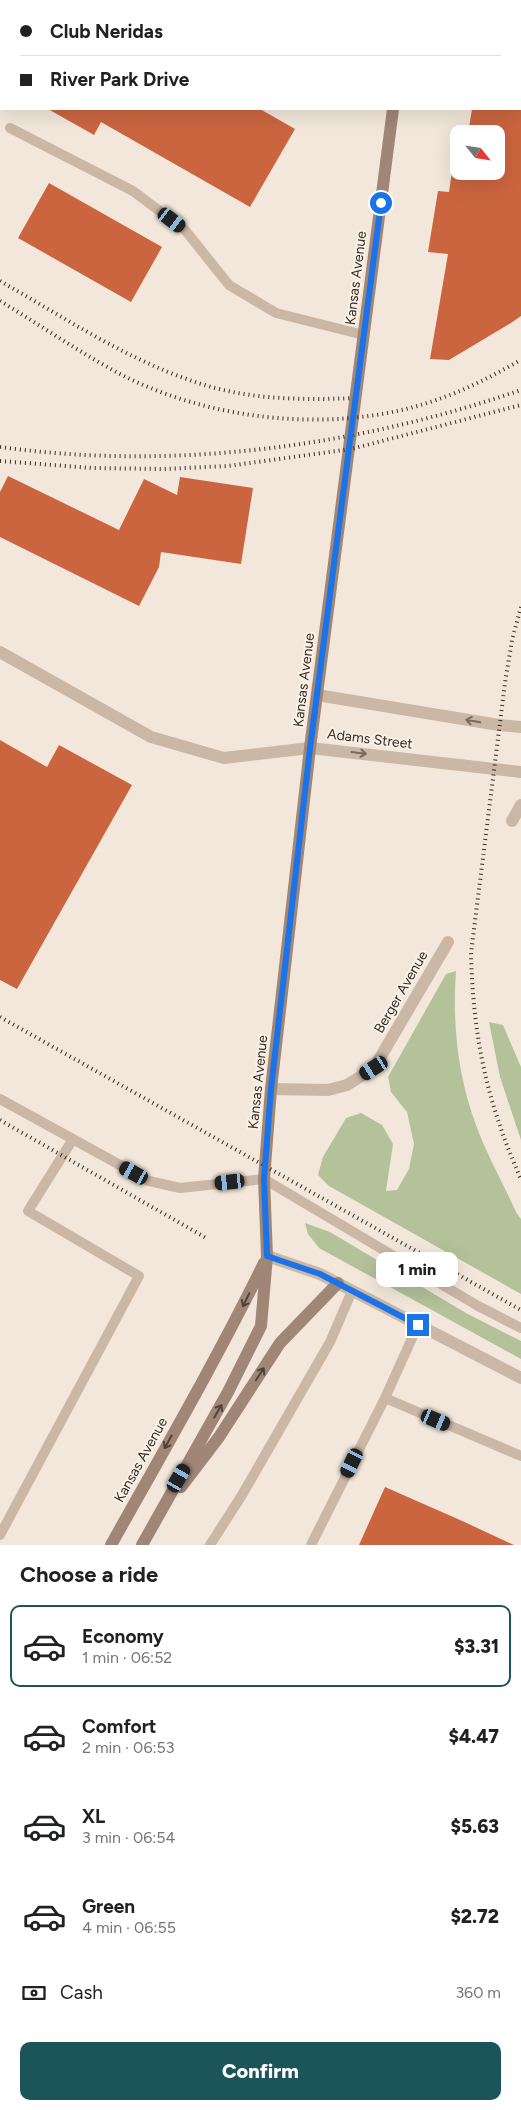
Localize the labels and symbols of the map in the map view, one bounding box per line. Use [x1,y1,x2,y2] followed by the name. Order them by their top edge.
[450,125,505,180] north arrow
[370,192,392,214] route start
[155,205,188,235] car
[342,230,370,326] street label: Kansas Avenue
[290,632,318,728] street label: Kansas Avenue
[465,715,481,725] one-way arrow
[326,725,414,753] street label: Adams Street
[350,748,366,758] one-way arrow
[371,947,432,1036] street label: Berger Avenue
[245,1034,271,1130] street label: Kansas Avenue
[357,1054,390,1082] car
[117,1159,150,1187] car
[214,1173,245,1191] car
[377,1252,459,1288] callout: 1 min
[241,1292,250,1307] one-way arrow
[407,1314,429,1336] route end
[255,1367,265,1381] one-way arrow
[213,1405,223,1419] one-way arrow
[419,1407,452,1433] car
[111,1414,171,1505] street label: Kansas Avenue
[163,1435,173,1450] one-way arrow
[338,1446,365,1480] car
[165,1461,192,1495] car

